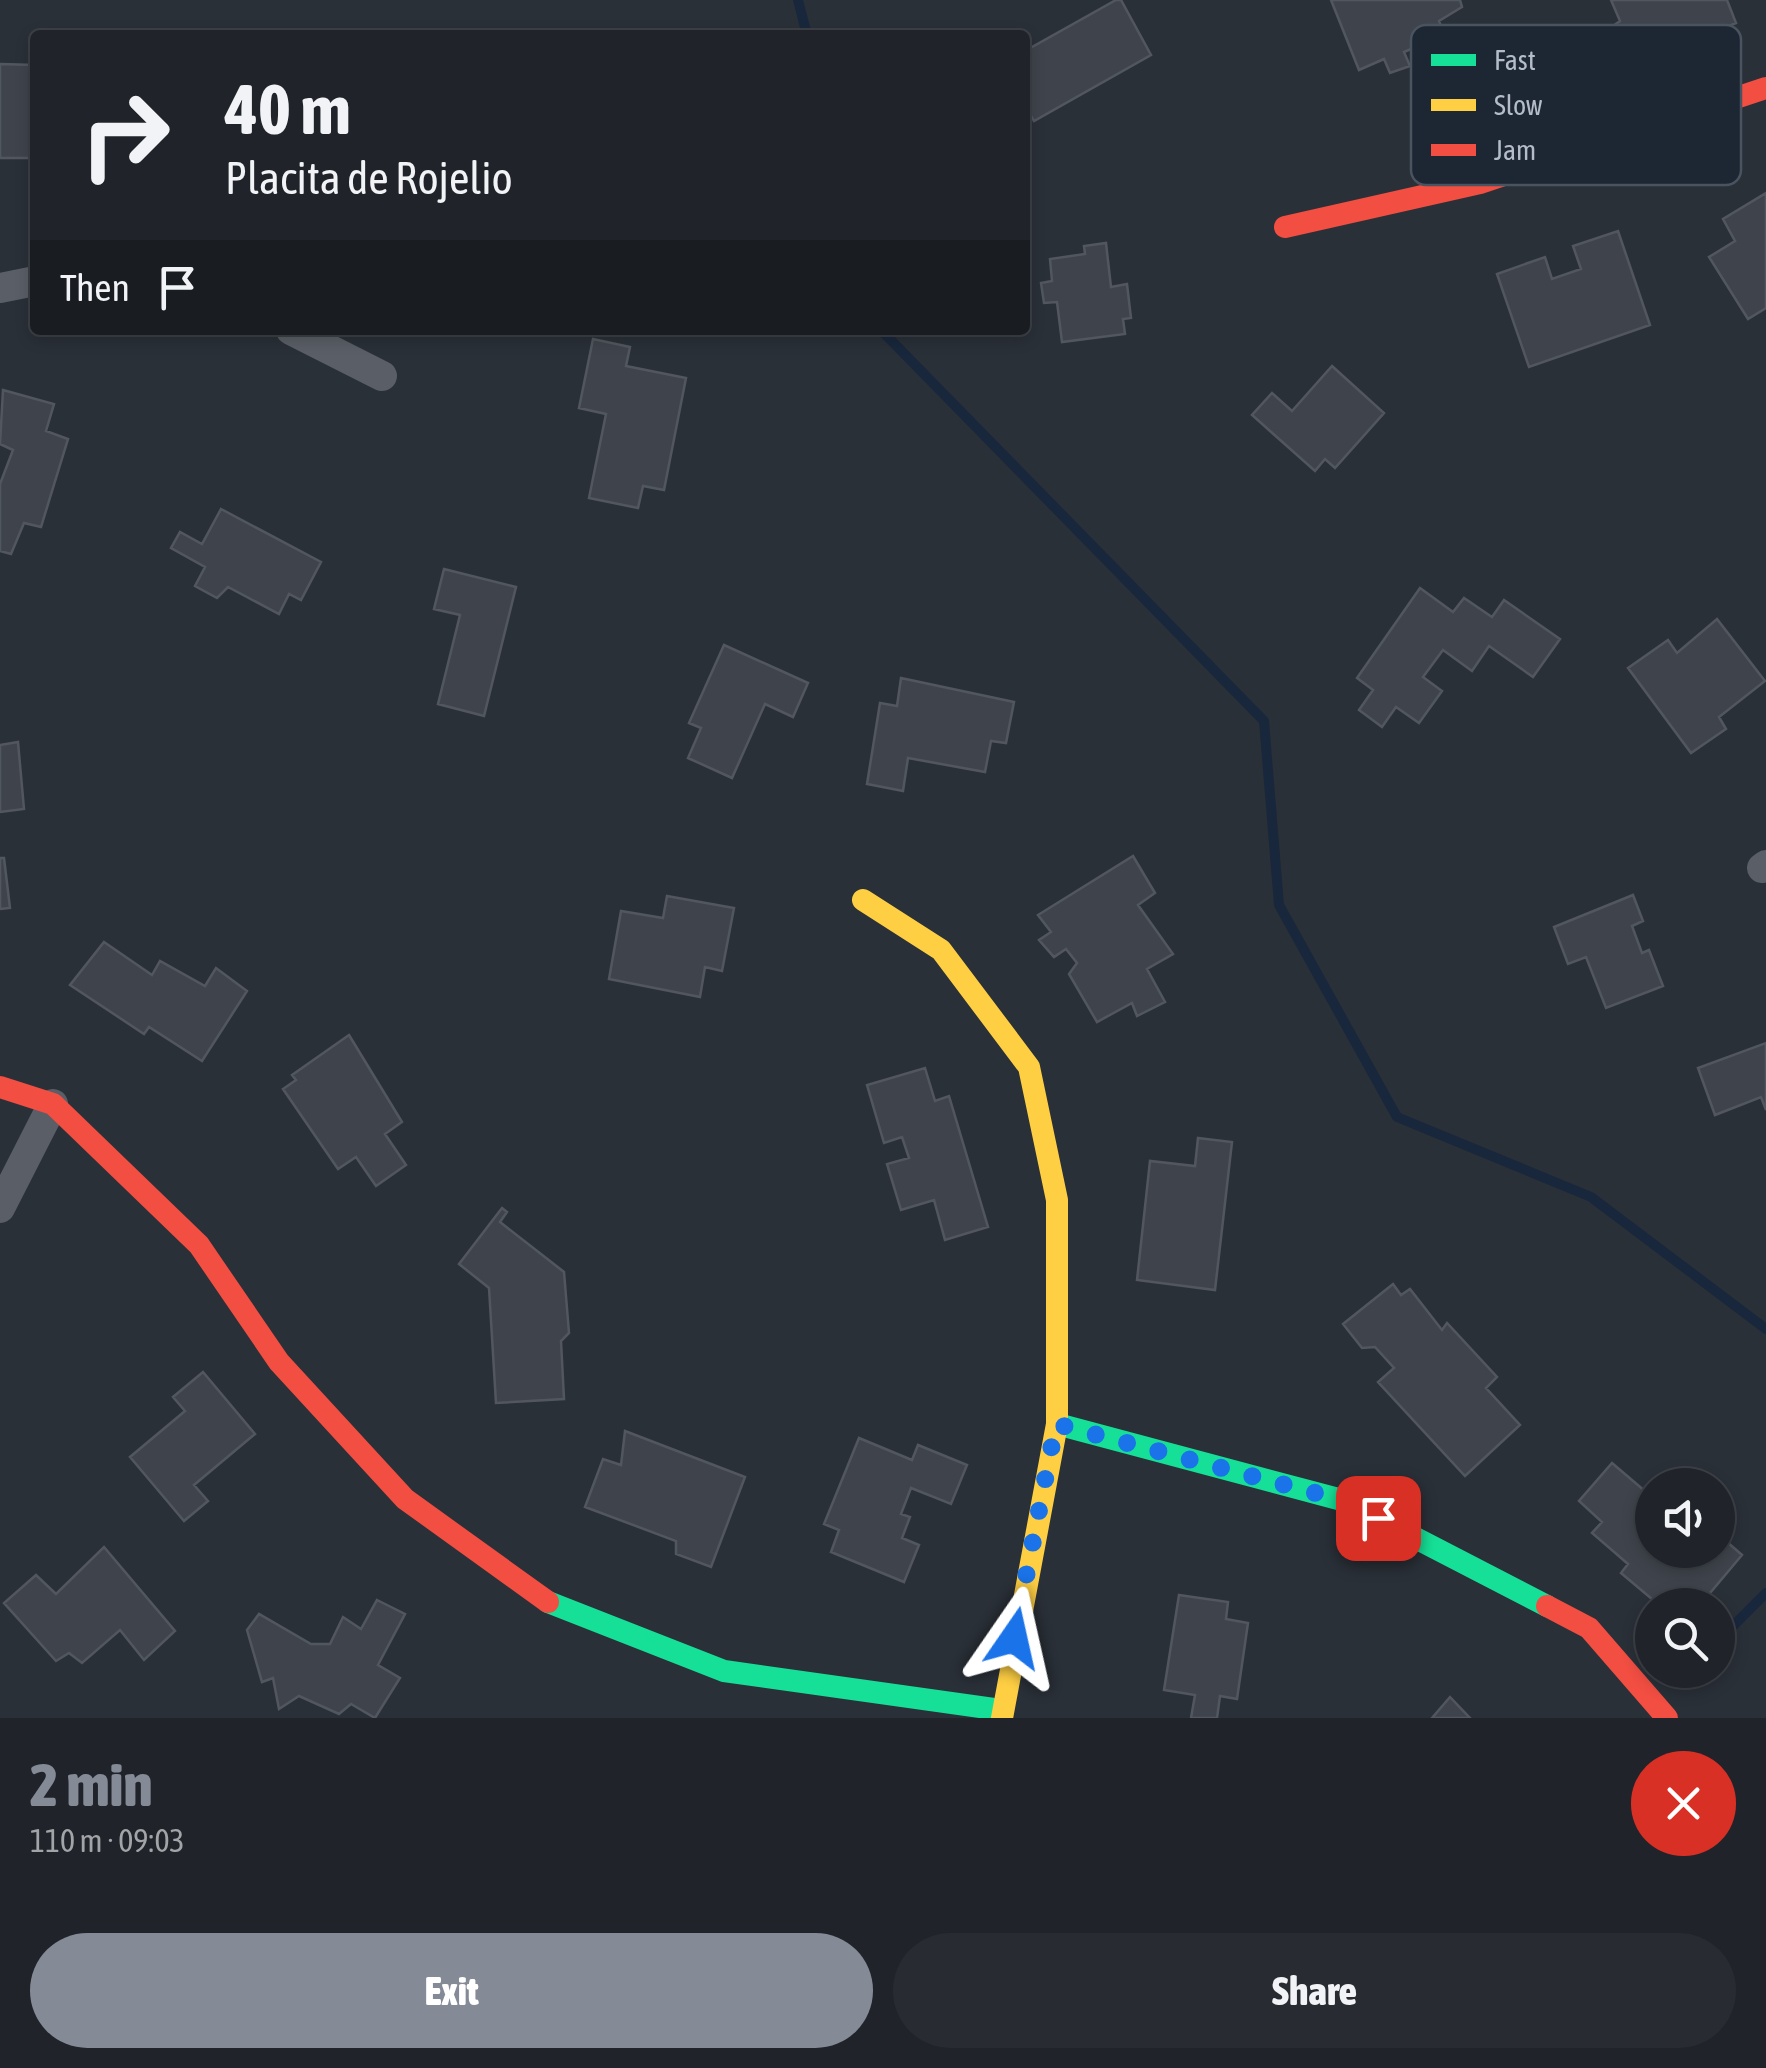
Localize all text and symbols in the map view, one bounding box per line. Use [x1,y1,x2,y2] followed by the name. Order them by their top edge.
[1411,25,1741,185] legend
[1494,44,1536,76] text: Fast
[225,69,351,149] text: 40 m
[60,70,190,200] icon: right
[1494,89,1543,121] text: Slow
[1494,134,1536,166] text: Jam
[225,152,513,204] text: Placita de Rojelio
[150,260,205,315] icon: arrive
[60,266,130,309] text: Then
[1635,1468,1735,1688] map controls
[1635,1468,1735,1568] button: sound
[1336,1476,1421,1561] pin
[1351,1491,1406,1546] icon: arrive
[962,1586,1066,1690] position arrow
[1635,1588,1735,1688] button: search
[30,1750,153,1819] text: 2 min
[1631,1751,1736,1856] button: close
[30,1822,185,1859] text: 110 m · 09:03
[30,1933,873,2048] button: Exit
[893,1933,1736,2048] button: Share

